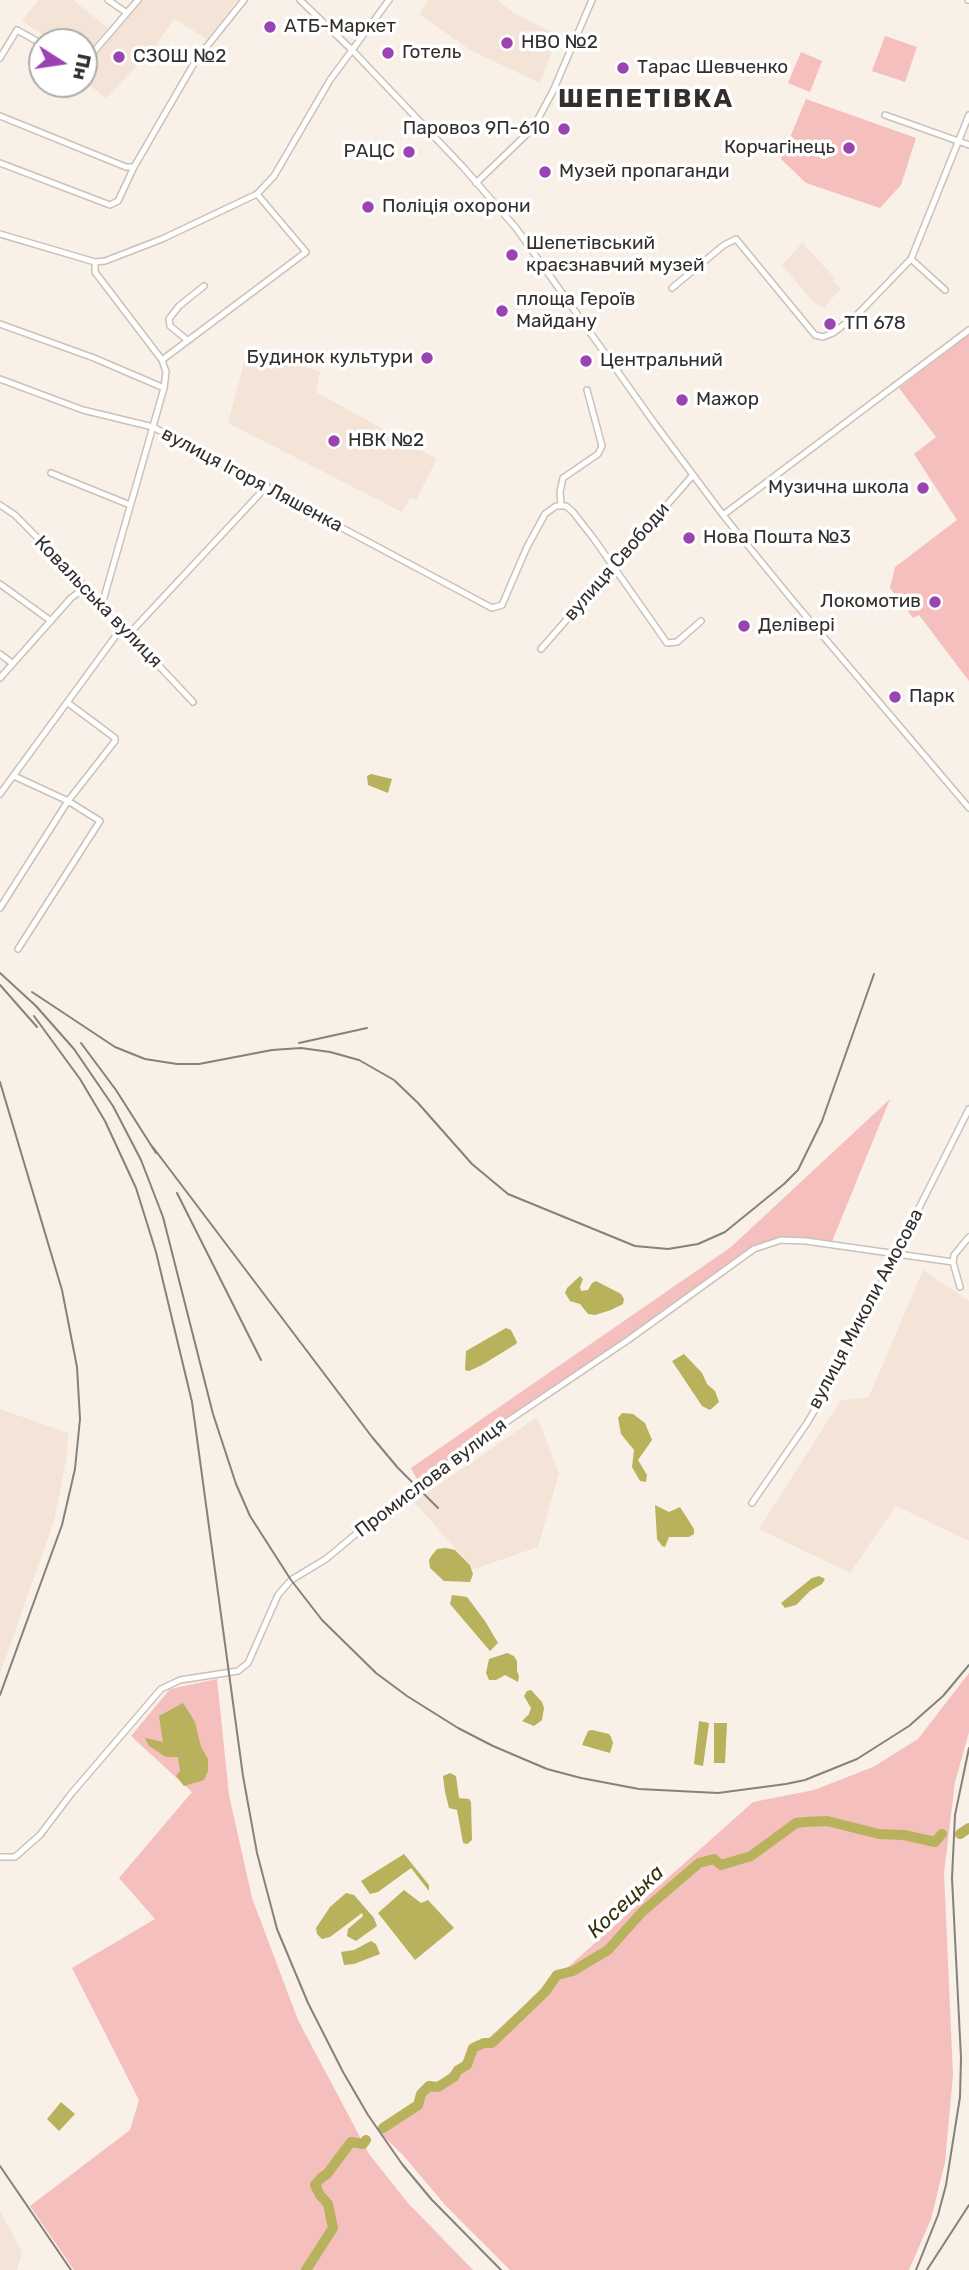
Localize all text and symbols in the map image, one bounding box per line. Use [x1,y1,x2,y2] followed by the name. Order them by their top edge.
[284,16,396,38] place label: АТБ-Маркет
[262,19,278,35] marker: АТБ-Маркет
[28,28,98,98] north arrow
[521,32,598,54] place label: НВО №2
[499,35,515,51] marker: НВО №2
[402,42,461,64] place label: Готель
[380,45,396,61] marker: Готель
[133,46,226,68] place label: СЗОШ №2
[111,49,127,65] marker: СЗОШ №2
[68,52,96,82] text: Пн
[637,57,788,79] place label: Тарас Шевченко
[615,60,631,76] marker: Тарас Шевченко
[559,83,733,115] district label: ШЕПЕТІВКА
[403,118,550,140] place label: Паровоз 9П-610
[556,121,572,137] marker: Паровоз 9П-610
[724,137,835,159] place label: Корчагінець
[841,140,857,156] marker: Корчагінець
[343,141,395,163] place label: РАЦС
[401,144,417,160] marker: РАЦС
[559,161,730,183] place label: Музей пропаганди
[537,164,553,180] marker: Музей пропаганди
[382,196,531,218] place label: Поліція охорони
[360,199,376,215] marker: Поліція охорони
[526,233,705,277] place label: Шепетівський краєзнавчий музей
[504,247,520,263] marker: Шепетівський краєзнавчий музей
[516,289,635,333] place label: площа Героїв Майдану
[494,303,510,319] marker: площа Героїв Майдану
[844,313,906,335] place label: ТП 678
[822,316,838,332] marker: ТП 678
[247,347,413,369] place label: Будинок культури
[419,350,435,366] marker: Будинок культури
[600,350,723,372] place label: Центральний
[578,353,594,369] marker: Центральний
[696,389,759,411] place label: Мажор
[674,392,690,408] marker: Мажор
[158,423,346,537] street label: вулиця Ігоря Ляшенка
[348,430,424,452] place label: НВК №2
[326,433,342,449] marker: НВК №2
[768,477,909,499] place label: Музична школа
[915,480,931,496] marker: Музична школа
[560,498,674,626] street label: вулиця Свободи
[703,527,851,549] place label: Нова Пошта №3
[681,530,697,546] marker: Нова Пошта №3
[29,531,167,673] street label: Ковальська вулиця
[820,591,921,613] place label: Локомотив
[927,594,943,610] marker: Локомотив
[758,615,835,637] place label: Делівері
[736,618,752,634] marker: Делівері
[909,686,955,708] place label: Парк
[887,689,903,705] marker: Парк
[804,1205,928,1413] street label: вулиця Миколи Амосова
[351,1414,511,1542] street label: Промислова вулиця
[583,1860,669,1944] water label: Косецька

